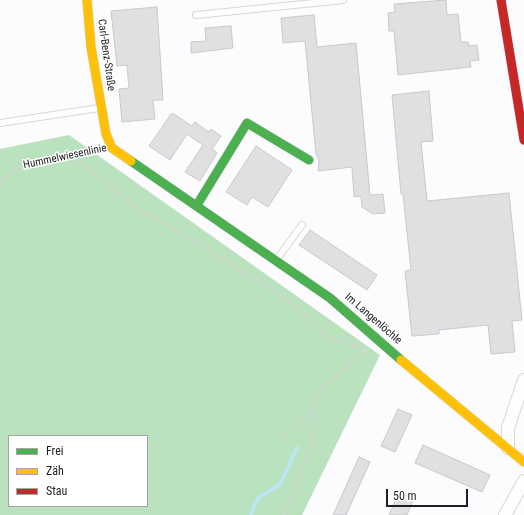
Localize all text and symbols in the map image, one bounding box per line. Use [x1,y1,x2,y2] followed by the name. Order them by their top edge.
[94,18,118,92] street label: Carl-Benz-Straße
[22,142,108,172] street label: Hummelwiesenlinie
[342,291,404,347] street label: Im Langenlöchle
[8,435,148,507] legend
[46,444,64,458] text: Frei
[46,464,64,478] text: Zäh
[388,481,470,507] scale bar
[46,484,67,498] text: Stau
[393,489,417,503] text: 50 m

